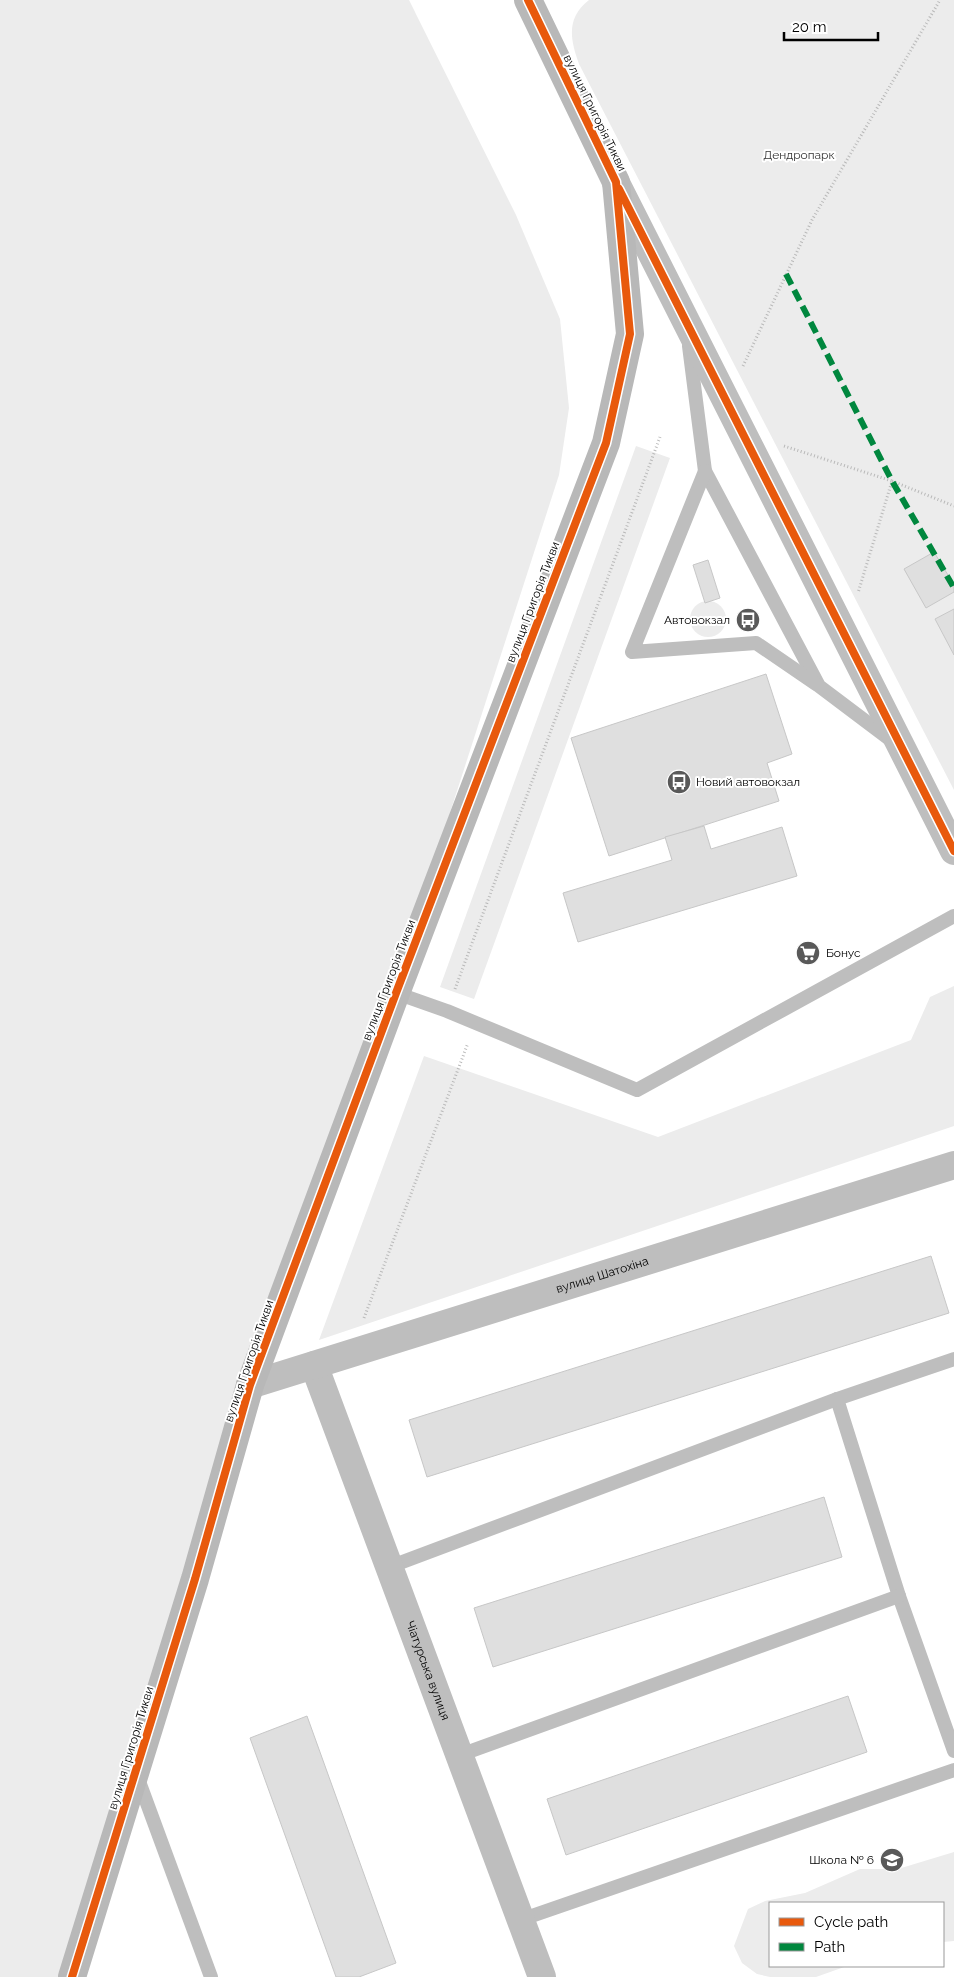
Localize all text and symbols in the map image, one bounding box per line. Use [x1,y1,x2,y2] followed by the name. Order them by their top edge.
[784,10,878,42] scale bar
[792,18,827,36] text: 20 m
[561,52,629,174] street label: вулиця Григорія Тикви
[763,148,835,162] park label: Дендропарк
[504,540,562,664] street label: вулиця Григорія Тикви
[735,607,761,633] bus stop icon: Автовокзал
[664,613,730,627] place label: Автовокзал
[666,769,692,795] bus stop icon: Новий автовокзал
[696,775,800,789] place label: Новий автовокзал
[360,918,418,1042] street label: вулиця Григорія Тикви
[795,940,821,966] supermarket icon: Бонус
[826,946,861,960] place label: Бонус
[554,1254,650,1296] street label: вулиця Шатохіна
[222,1298,276,1424] street label: вулиця Григорія Тикви
[403,1619,453,1722] street label: Чіатурська вулиця
[106,1685,156,1811] street label: вулиця Григорія Тикви
[879,1847,905,1873] school or university icon: Школа № 6
[809,1853,874,1867] place label: Школа № 6
[769,1902,944,1967] legend
[814,1913,888,1931] text: Cycle path
[814,1938,845,1956] text: Path

